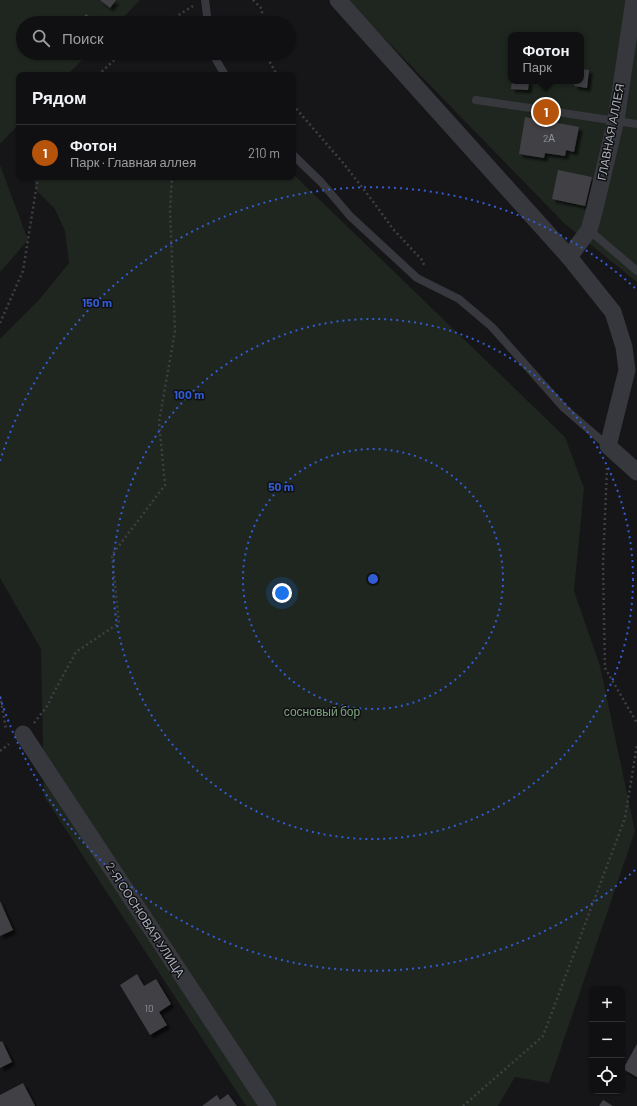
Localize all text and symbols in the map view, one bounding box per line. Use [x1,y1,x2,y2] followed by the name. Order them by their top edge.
[16,16,296,60] search box
[30,27,52,49] icon: search
[62,29,104,47] text: Поиск
[508,32,584,84] popup
[523,41,569,59] text: Фотон
[523,59,552,75] text: Парк
[594,82,626,181] street label: ГЛАВНАЯ АЛЛЕЯ
[32,87,87,107] text: Рядом
[533,97,559,127] pin: 1
[543,132,555,144] house number: 2А
[70,136,117,154] text: Фотон
[43,145,47,161] text: 1
[248,145,280,161] text: 210 m
[70,154,196,170] text: Парк · Главная аллея
[82,295,112,309] text: 150 m
[174,387,204,401] text: 100 m
[268,479,294,493] text: 50 m
[366,572,380,586] centre of rings
[272,583,292,603] your location
[284,704,361,719] park label: сосновый бор
[103,859,188,980] street label: 2-Я СОСНОВАЯ УЛИЦА
[589,986,625,1094] map controls
[589,986,625,1022] button: +
[144,1002,154,1014] house number: 10
[589,1022,625,1058] button: −
[589,1058,625,1094] button: locate

